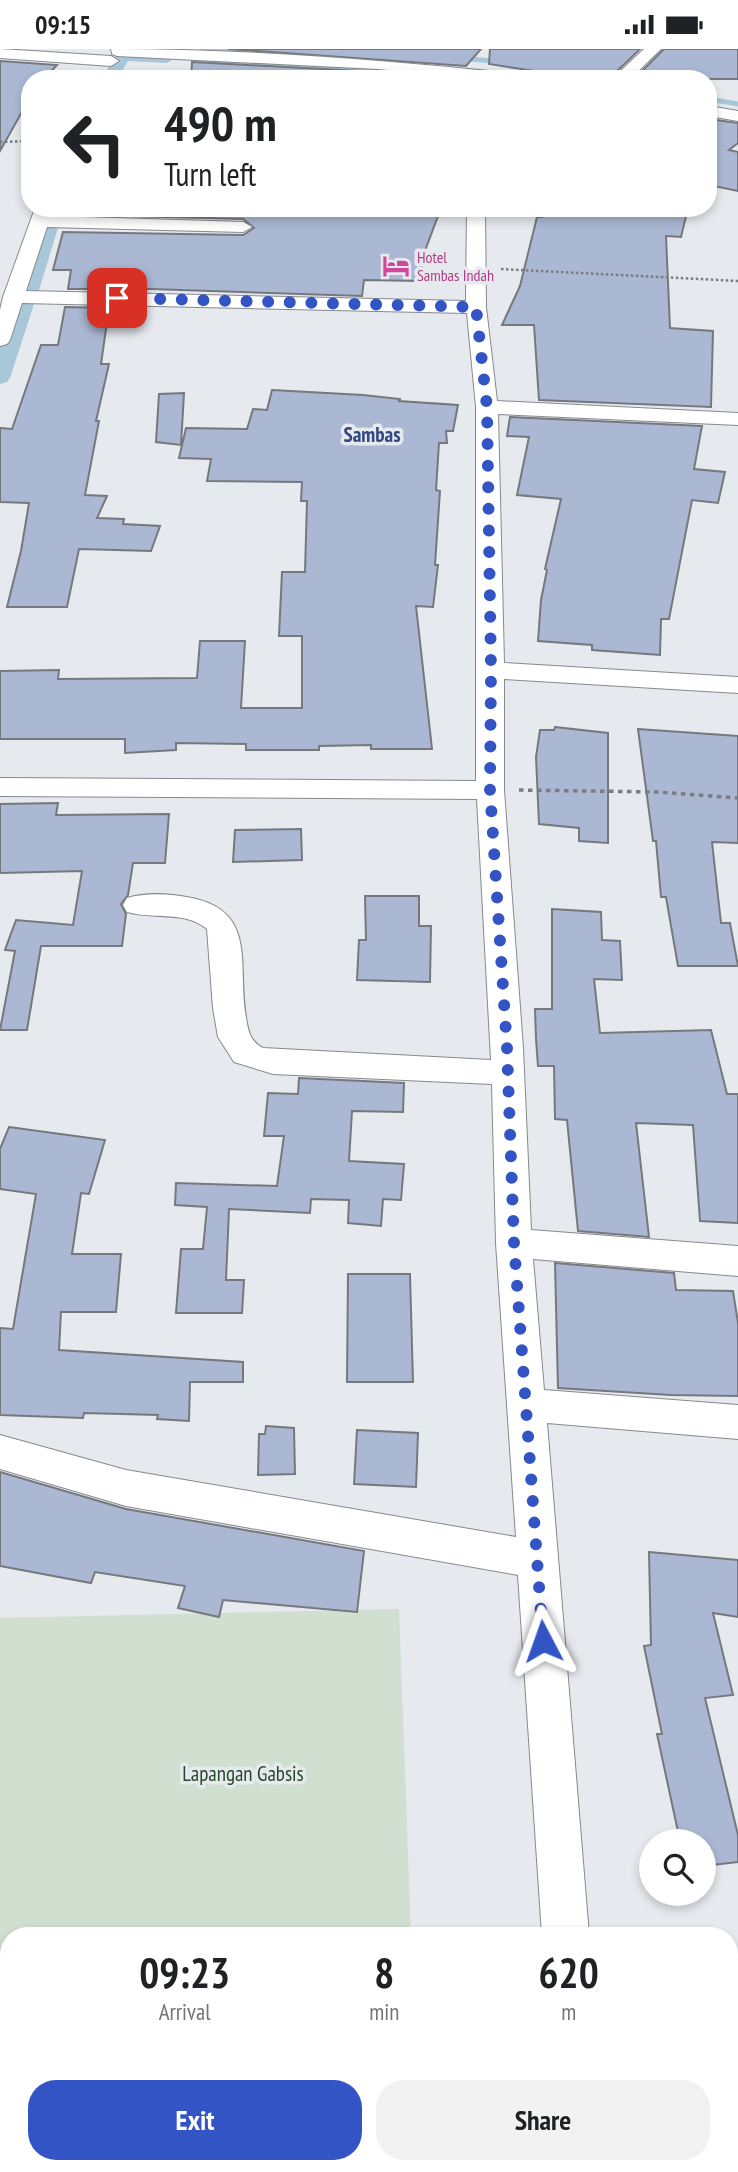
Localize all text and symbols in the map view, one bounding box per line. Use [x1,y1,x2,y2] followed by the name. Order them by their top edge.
[35,8,91,41] text: 09:15
[164,91,277,155] text: 490 m
[49,98,140,189] icon: left
[164,153,256,195] text: Turn left
[417,247,494,285] place label: Hotel Sambas Indah
[381,251,411,281] hotel icon: Hotel Sambas Indah
[87,268,147,328] pin
[98,279,136,317] icon: arrive
[343,421,401,448] district label: Sambas
[506,1604,580,1678] position arrow
[182,1760,304,1787] park label: Lapangan Gabsis
[639,1829,716,1906] map controls
[639,1829,716,1906] button: search
[139,1945,230,2000] text: 09:23
[374,1945,394,2000] text: 8
[539,1945,599,2000] text: 620
[159,1997,211,2026] text: Arrival
[369,1997,399,2026] text: min
[561,1997,576,2026] text: m
[28,2080,362,2160] button: Exit
[376,2080,710,2160] button: Share

